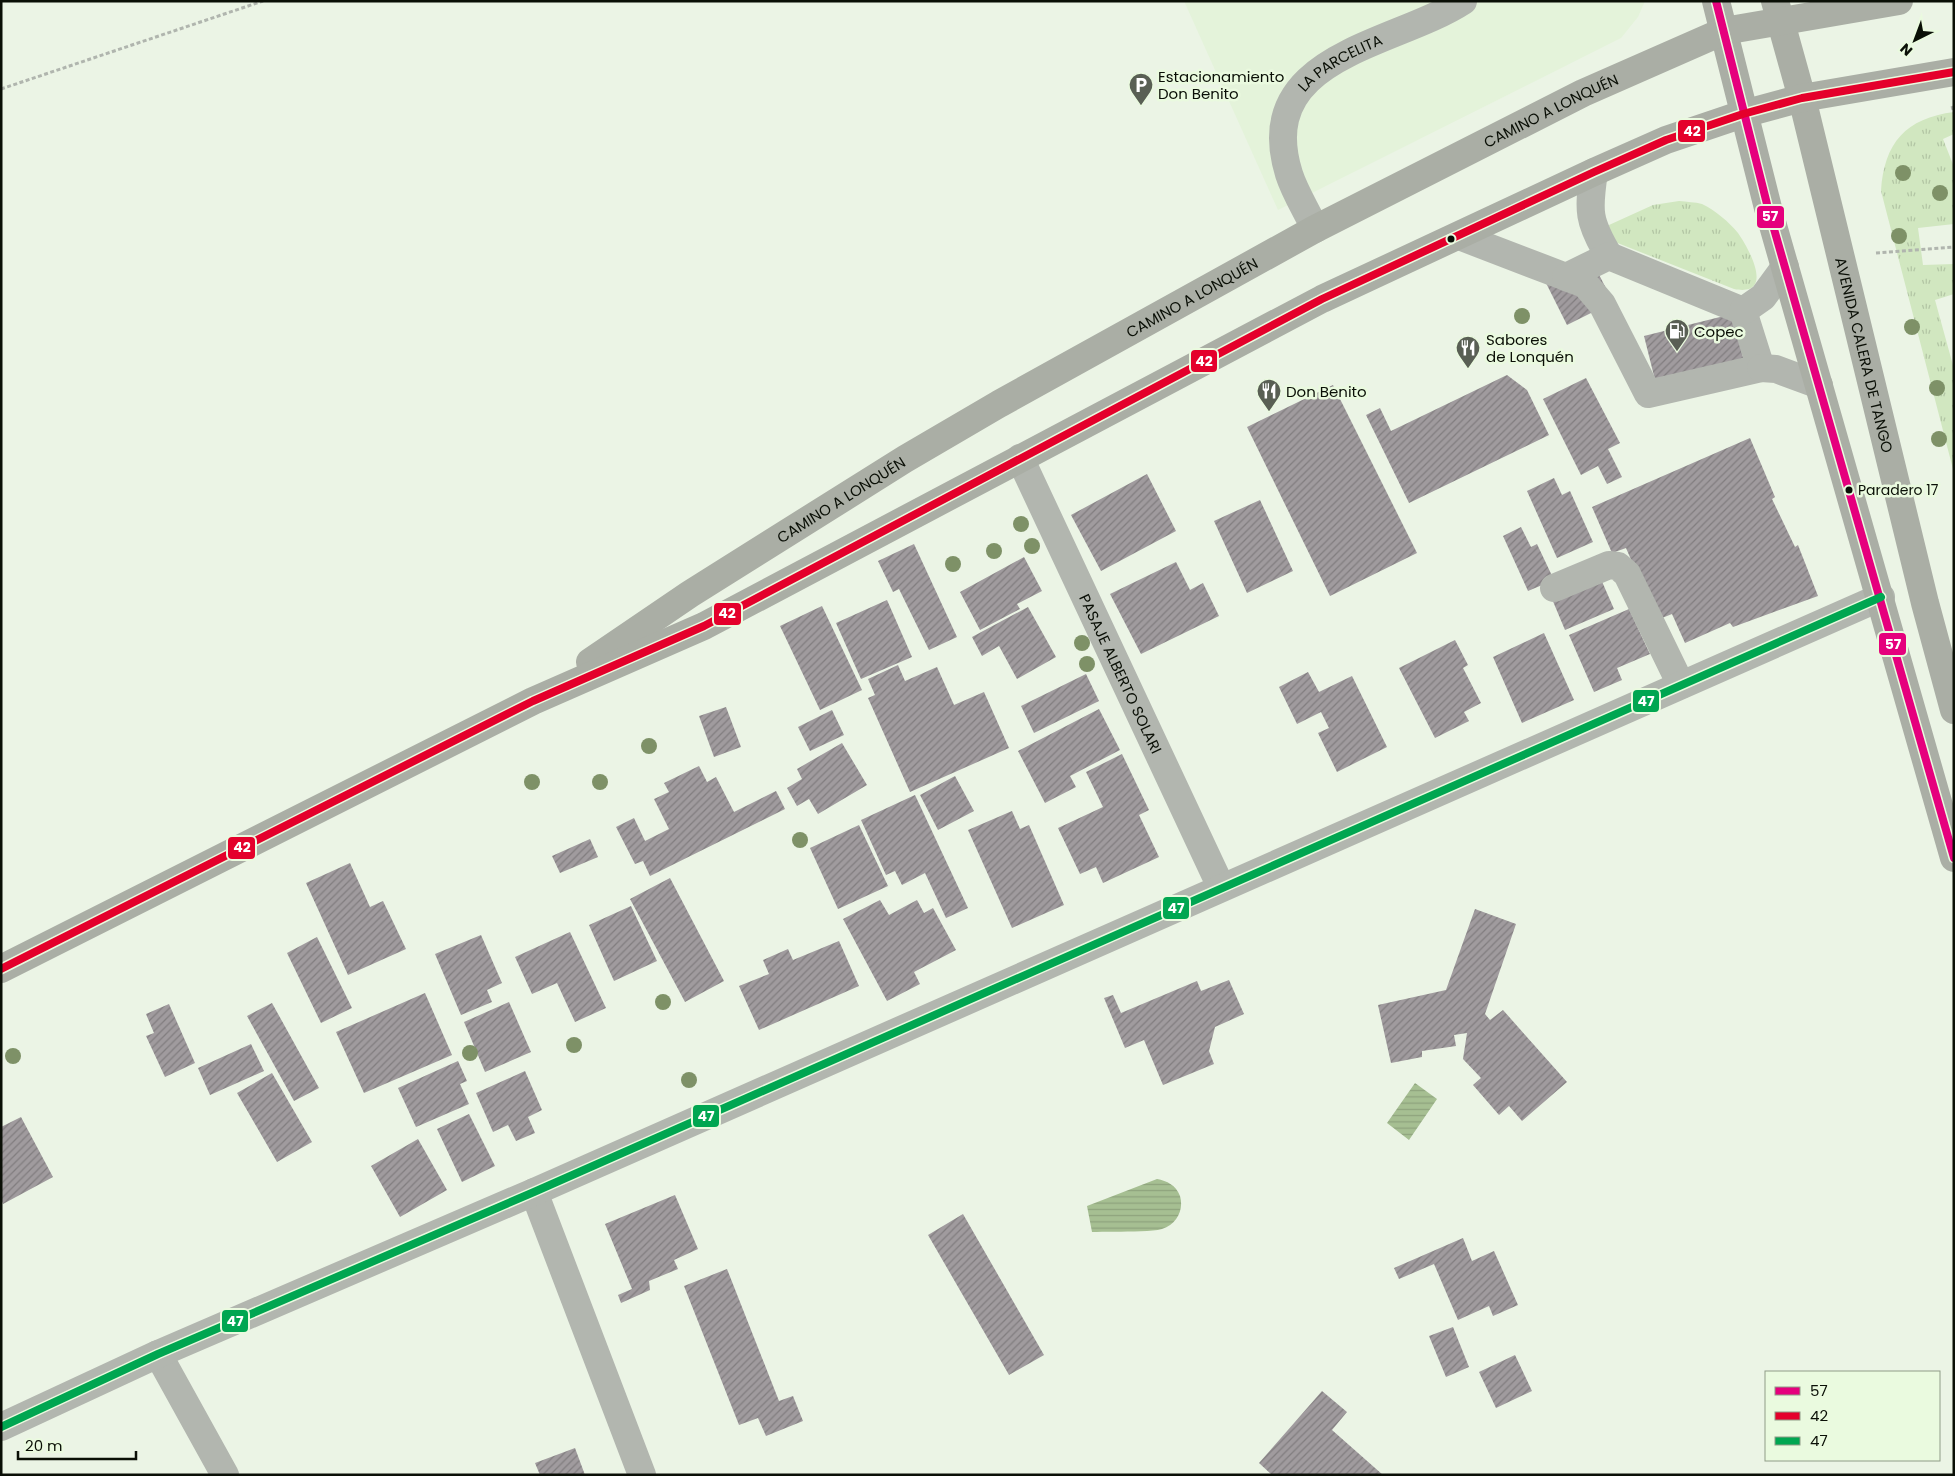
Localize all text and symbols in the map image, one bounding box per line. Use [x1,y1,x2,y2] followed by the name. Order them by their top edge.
[1890,15,1940,65] north arrow
[1292,29,1385,96] street label: LA PARCELITA
[1896,39,1917,61] text: N
[1158,66,1284,104] place label: Estacionamiento Don Benito
[1480,68,1622,152] street label: CAMINO A LONQUÉN
[1128,72,1154,106] parking icon: Estacionamiento Don Benito
[1677,119,1706,143] line badge: 42
[1683,121,1701,141] text: 42
[1756,205,1785,229] line badge: 57
[1762,206,1779,226] text: 57
[1446,234,1456,244] unlabelled marker
[1122,252,1261,342] street label: CAMINO A LONQUÉN
[1831,255,1899,455] street label: AVENIDA CALERA DE TANGO
[1664,318,1690,352] fuel station icon: Copec
[1694,321,1744,342] place label: Copec
[1486,329,1574,367] place label: Sabores de Lonquén
[1455,335,1481,369] restaurant icon: Sabores de Lonquén
[1190,349,1218,373] line badge: 42
[1195,351,1213,371] text: 42
[1256,378,1282,412] restaurant icon: Don Benito
[1286,381,1367,402] place label: Don Benito
[773,451,909,548] street label: CAMINO A LONQUÉN
[1858,480,1939,500] place label: Paradero 17
[1844,485,1854,495] marker: Paradero 17
[1075,590,1167,757] street label: PASAJE ALBERTO SOLARI
[713,602,742,626] line badge: 42
[718,603,736,623] text: 42
[1878,632,1907,656] line badge: 57
[1885,634,1902,654] text: 57
[1632,689,1660,713] line badge: 47
[1638,691,1655,711] text: 47
[227,836,256,860] line badge: 42
[233,837,251,857] text: 42
[1162,896,1190,920] line badge: 47
[1168,898,1185,918] text: 47
[692,1104,720,1128] line badge: 47
[698,1106,715,1126] text: 47
[221,1309,249,1333] line badge: 47
[227,1311,244,1331] text: 47
[1765,1371,1940,1461] legend
[1810,1380,1828,1401] text: 57
[1810,1405,1828,1426] text: 42
[18,1428,135,1460] scale bar
[1810,1430,1828,1451] text: 47
[25,1435,63,1456] text: 20 m

